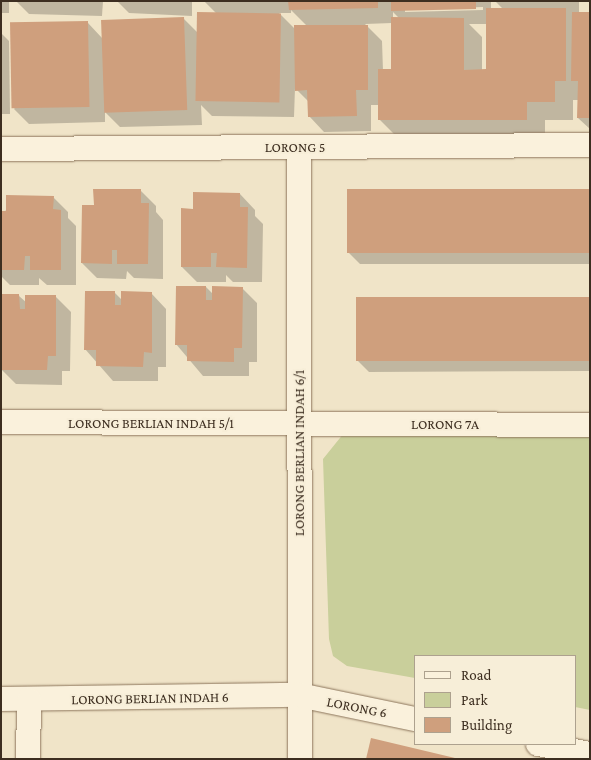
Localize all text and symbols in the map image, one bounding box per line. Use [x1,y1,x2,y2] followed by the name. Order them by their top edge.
[265,139,325,155] street label: LORONG 5
[291,370,307,536] street label: LORONG BERLIAN INDAH 6/1
[68,415,234,431] street label: LORONG BERLIAN INDAH 5/1
[411,416,479,432] street label: LORONG 7A
[414,655,576,745] legend
[461,667,491,683] text: Road
[71,688,229,708] street label: LORONG BERLIAN INDAH 6
[461,692,488,708] text: Park
[325,693,389,721] street label: LORONG 6
[461,717,512,733] text: Building

